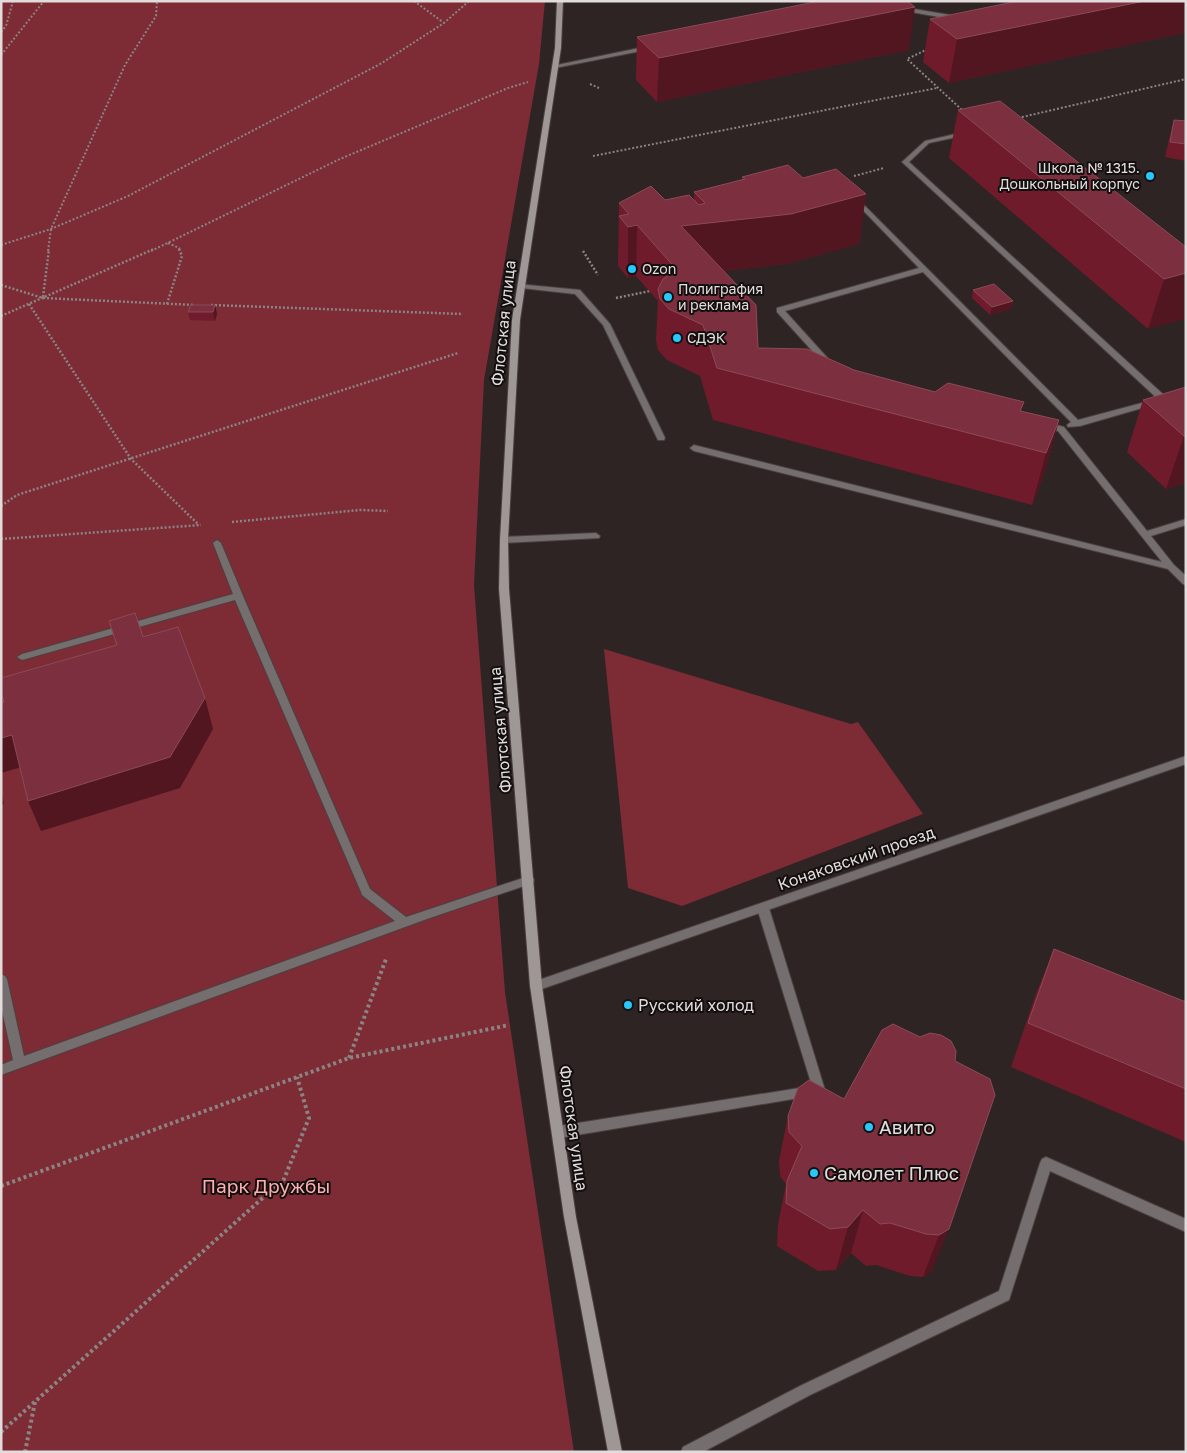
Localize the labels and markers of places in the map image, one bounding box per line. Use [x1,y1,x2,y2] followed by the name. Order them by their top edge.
[999,159,1140,192] place label: Школа № 1315. Дошкольный корпус
[1144,170,1156,182] marker: Школа № 1315. Дошкольный корпус
[642,260,676,277] place label: Ozon
[626,263,638,275] marker: Ozon
[678,280,763,313] place label: Полиграфия и реклама
[662,291,674,303] marker: Полиграфия и реклама
[687,329,726,346] place label: СДЭК
[671,332,683,344] marker: СДЭК
[638,995,754,1015] place label: Русский холод
[622,999,634,1011] marker: Русский холод
[879,1115,935,1138] place label: Авито
[863,1121,875,1133] marker: Авито
[824,1161,959,1184] place label: Самолет Плюс
[808,1167,820,1179] marker: Самолет Плюс

